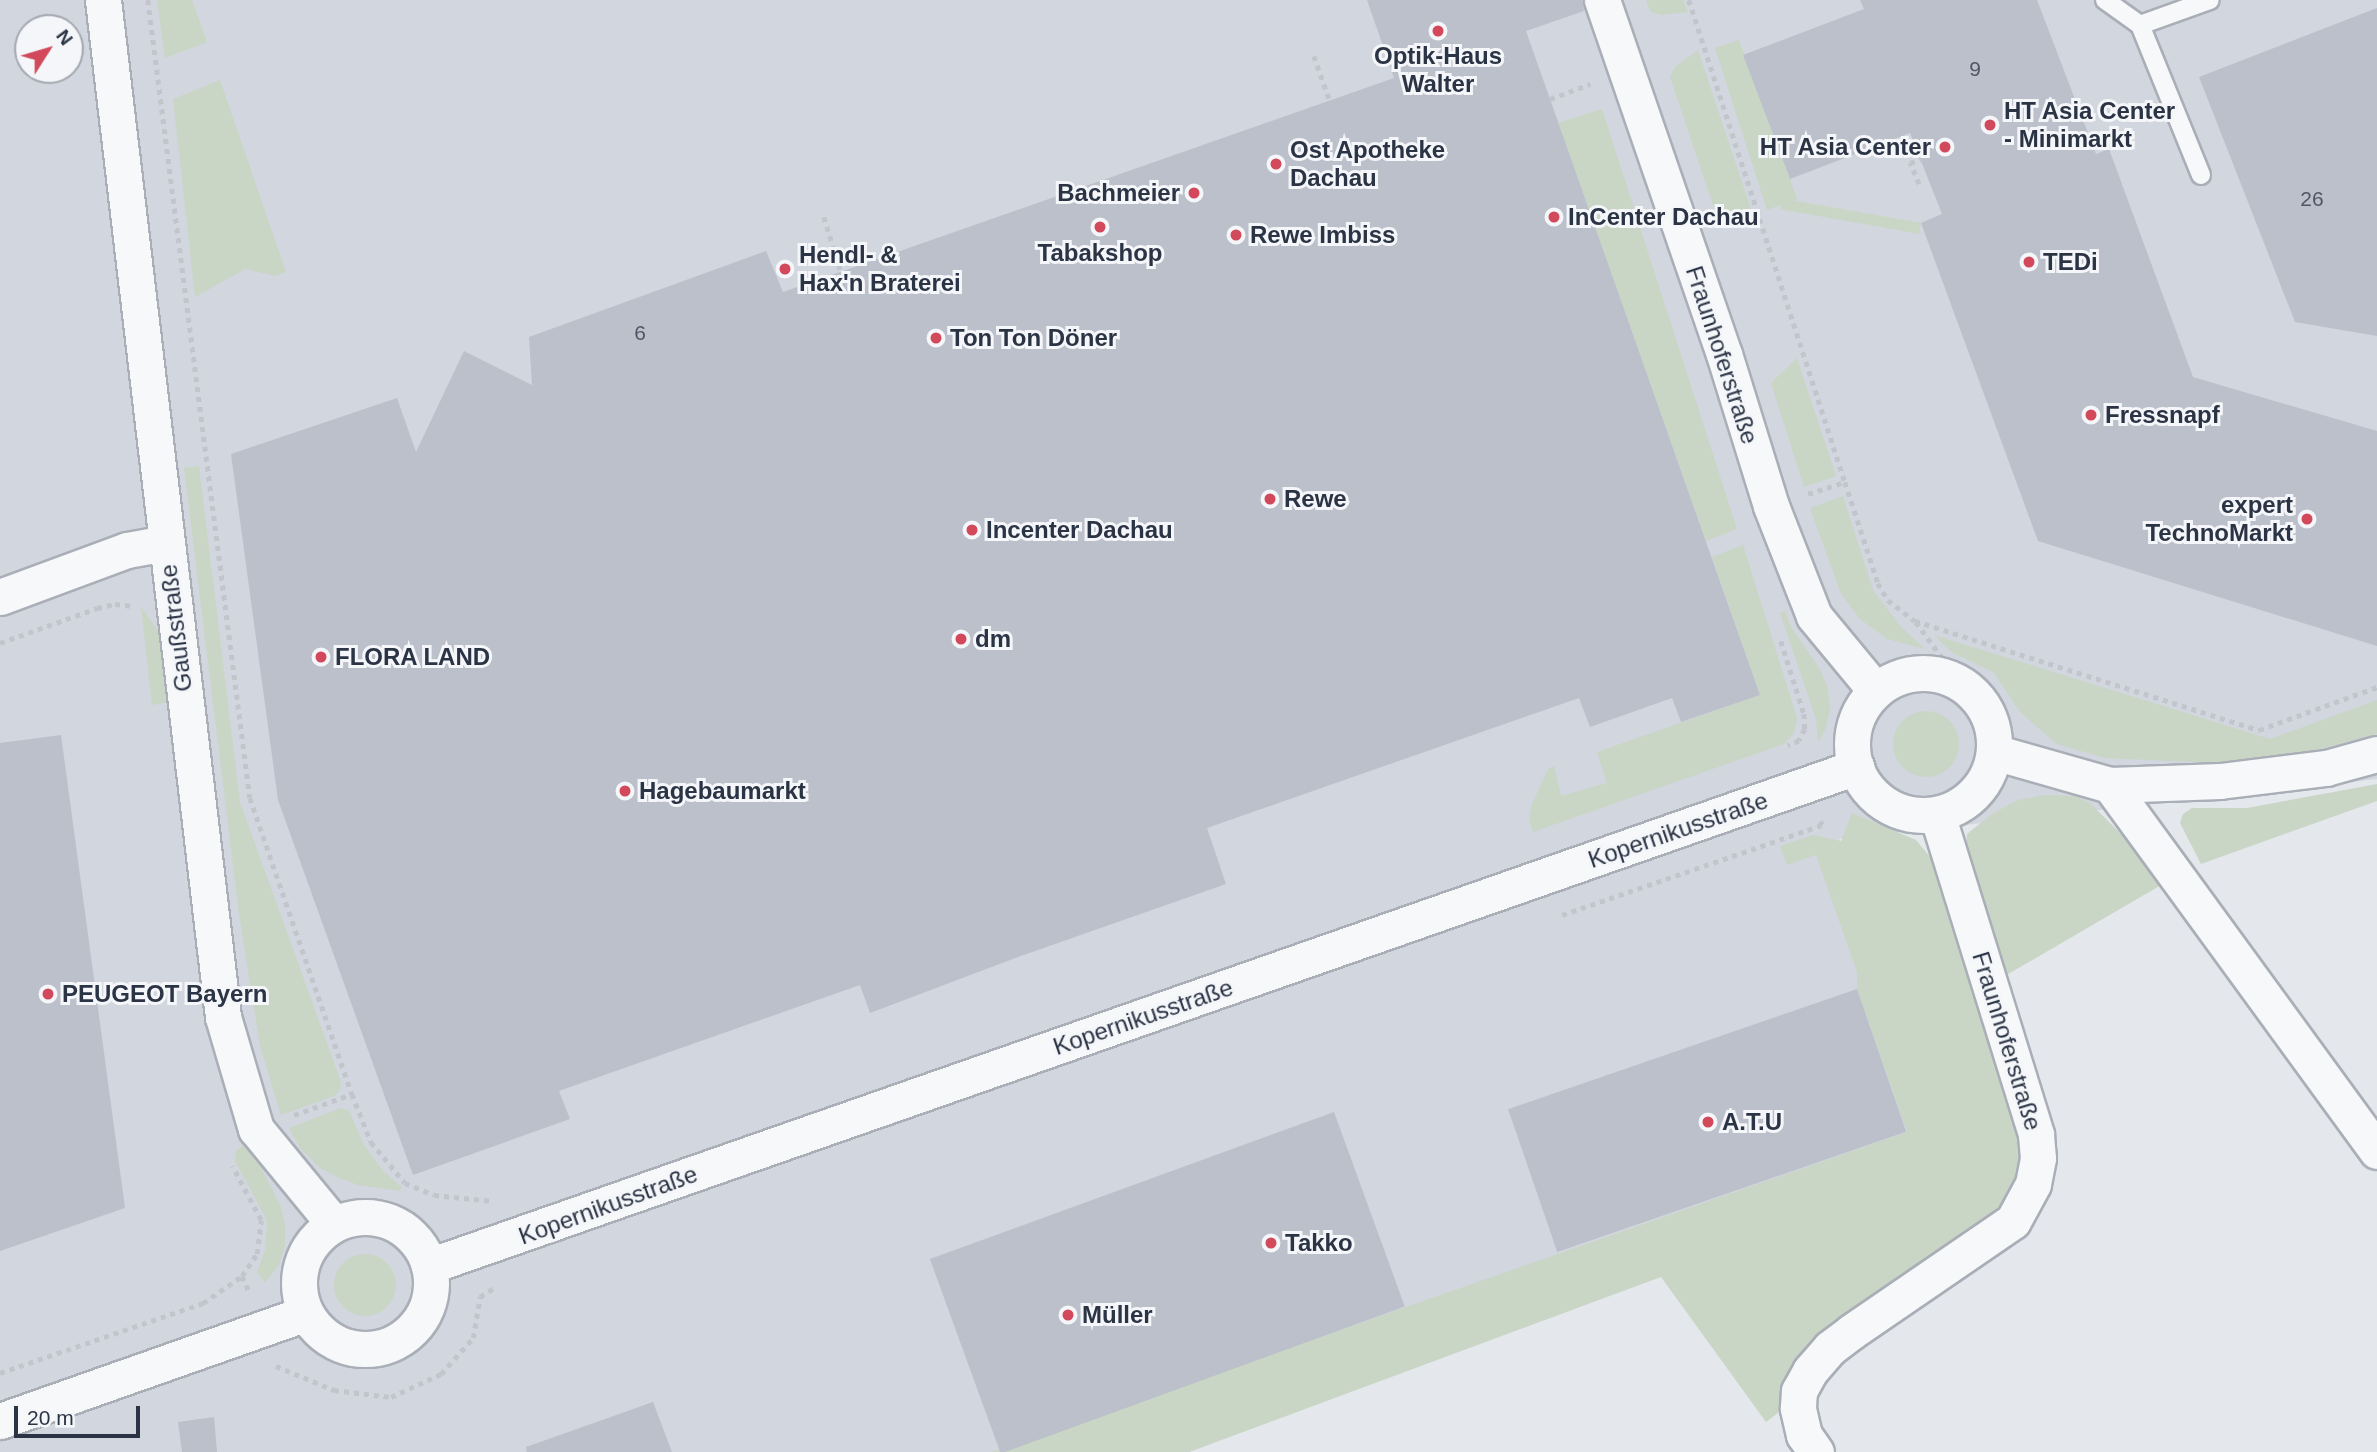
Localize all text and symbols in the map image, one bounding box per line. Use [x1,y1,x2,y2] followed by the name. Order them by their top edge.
[14,14,84,84] north arrow
[1430,23,1446,39] marker: Optik-Haus Walter
[52,25,77,49] text: N
[1374,42,1502,98] place label: Optik-Haus Walter
[1969,56,1981,82] house number: 9
[2004,97,2176,153] place label: HT Asia Center - Minimarkt
[1982,117,1998,133] marker: HT Asia Center - Minimarkt
[1759,133,1931,161] place label: HT Asia Center
[1290,136,1446,192] place label: Ost Apotheke Dachau
[1937,139,1953,155] marker: HT Asia Center
[1268,156,1284,172] marker: Ost Apotheke Dachau
[1057,179,1180,207] place label: Bachmeier
[1186,185,1202,201] marker: Bachmeier
[2300,186,2324,212] house number: 26
[1568,203,1759,231] place label: InCenter Dachau
[1546,209,1562,225] marker: InCenter Dachau
[1092,219,1108,235] marker: Tabakshop
[1250,221,1395,249] place label: Rewe Imbiss
[1228,227,1244,243] marker: Rewe Imbiss
[1038,239,1162,267] place label: Tabakshop
[799,241,961,297] place label: Hendl- & Hax'n Braterei
[2043,248,2098,276] place label: TEDi
[2021,254,2037,270] marker: TEDi
[777,261,793,277] marker: Hendl- & Hax'n Braterei
[1680,262,1764,448] street label: Fraunhoferstraße
[634,320,646,346] house number: 6
[950,324,1117,352] place label: Ton Ton Döner
[928,330,944,346] marker: Ton Ton Döner
[2105,401,2220,429] place label: Fressnapf
[2083,407,2099,423] marker: Fressnapf
[1284,485,1347,513] place label: Rewe
[1262,491,1278,507] marker: Rewe
[2145,491,2293,547] place label: expert TechnoMarkt
[2299,511,2315,527] marker: expert TechnoMarkt
[986,516,1173,544] place label: Incenter Dachau
[964,522,980,538] marker: Incenter Dachau
[154,563,198,693] street label: Gaußstraße
[975,625,1011,653] place label: dm
[953,631,969,647] marker: dm
[335,643,491,671] place label: FLORA LAND
[313,649,329,665] marker: FLORA LAND
[639,777,806,805] place label: Hagebaumarkt
[617,783,633,799] marker: Hagebaumarkt
[1584,786,1772,874] street label: Kopernikusstraße
[1966,948,2048,1134] street label: Fraunhoferstraße
[1049,973,1237,1061] street label: Kopernikusstraße
[62,980,267,1008] place label: PEUGEOT Bayern
[40,986,56,1002] marker: PEUGEOT Bayern
[1722,1108,1782,1136] place label: A.T.U
[1700,1114,1716,1130] marker: A.T.U
[515,1159,701,1251] street label: Kopernikusstraße
[1285,1229,1353,1257] place label: Takko
[1263,1235,1279,1251] marker: Takko
[1082,1301,1153,1329] place label: Müller
[1060,1307,1076,1323] marker: Müller
[18,1392,144,1436] scale bar
[27,1406,74,1429] text: 20 m

